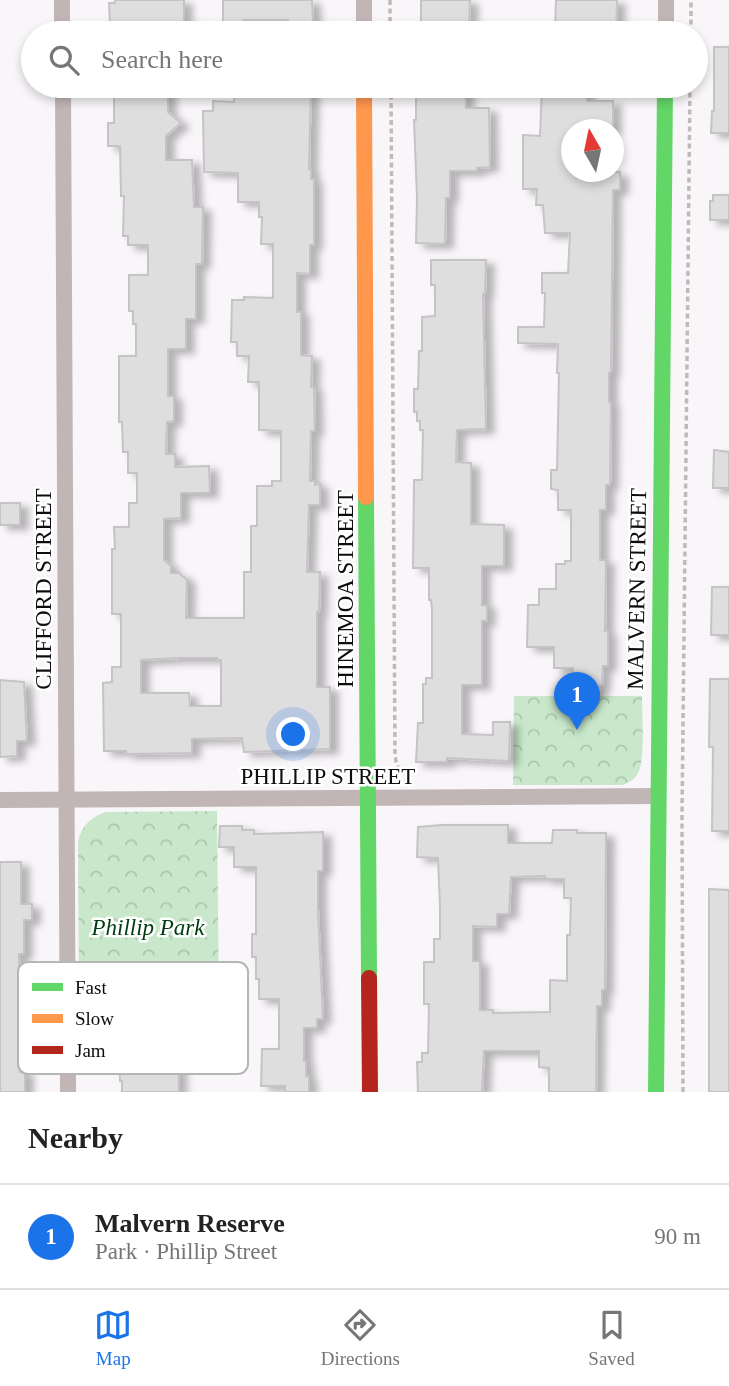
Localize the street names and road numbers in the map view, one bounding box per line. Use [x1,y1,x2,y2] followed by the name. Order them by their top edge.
[31,488,56,690] street label: CLIFFORD STREET
[623,488,651,690] street label: MALVERN STREET
[333,490,358,688] street label: HINEMOA STREET
[241,764,415,789] street label: PHILLIP STREET

